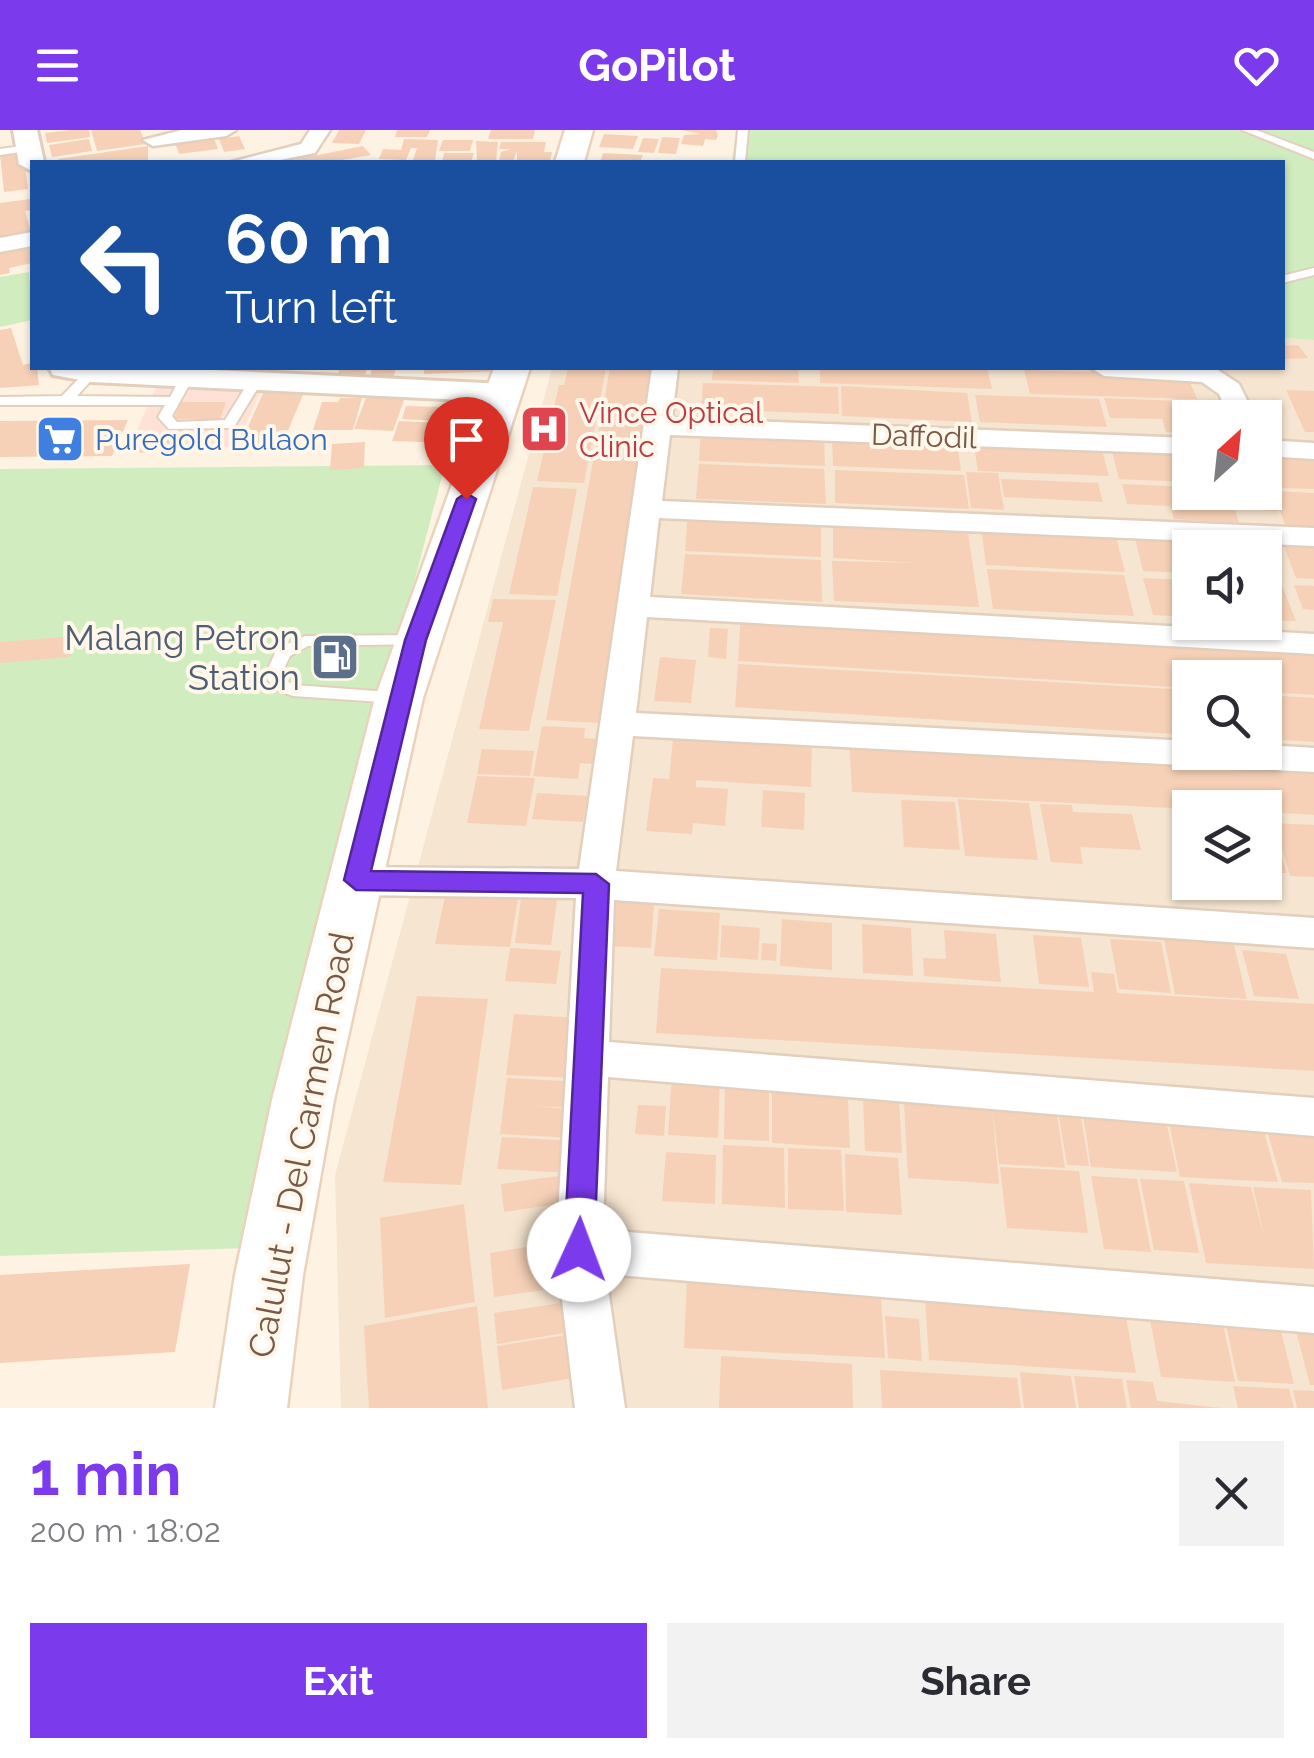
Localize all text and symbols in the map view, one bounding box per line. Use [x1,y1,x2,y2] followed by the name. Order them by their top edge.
[30,38,85,93] icon: menu
[1229,38,1284,93] icon: heart
[578,39,736,92] text: GoPilot
[225,197,392,279] text: 60 m
[60,200,190,330] icon: left
[225,281,397,334] text: Turn left
[579,395,764,464] place label: Vince Optical Clinic
[424,397,509,500] pin
[1172,400,1282,510] north arrow
[1172,400,1282,900] map controls
[518,403,570,455] hospital icon: Vince Optical Clinic
[439,412,494,467] icon: arrive
[34,413,86,465] supermarket icon: Puregold Bulaon
[871,417,978,455] street label: Daffodil
[95,422,328,457] place label: Puregold Bulaon
[1172,530,1282,640] button: sound
[64,617,300,698] place label: Malang Petron Station
[309,631,361,683] fuel station icon: Malang Petron Station
[1172,660,1282,770] button: search
[1172,790,1282,900] button: layers
[240,929,362,1361] street label: Calulut - Del Carmen Road
[527,1198,631,1302] position arrow
[30,1439,181,1509] text: 1 min
[1179,1441,1284,1546] button: close
[30,1512,221,1549] text: 200 m · 18:02
[30,1623,647,1738] button: Exit
[667,1623,1284,1738] button: Share

